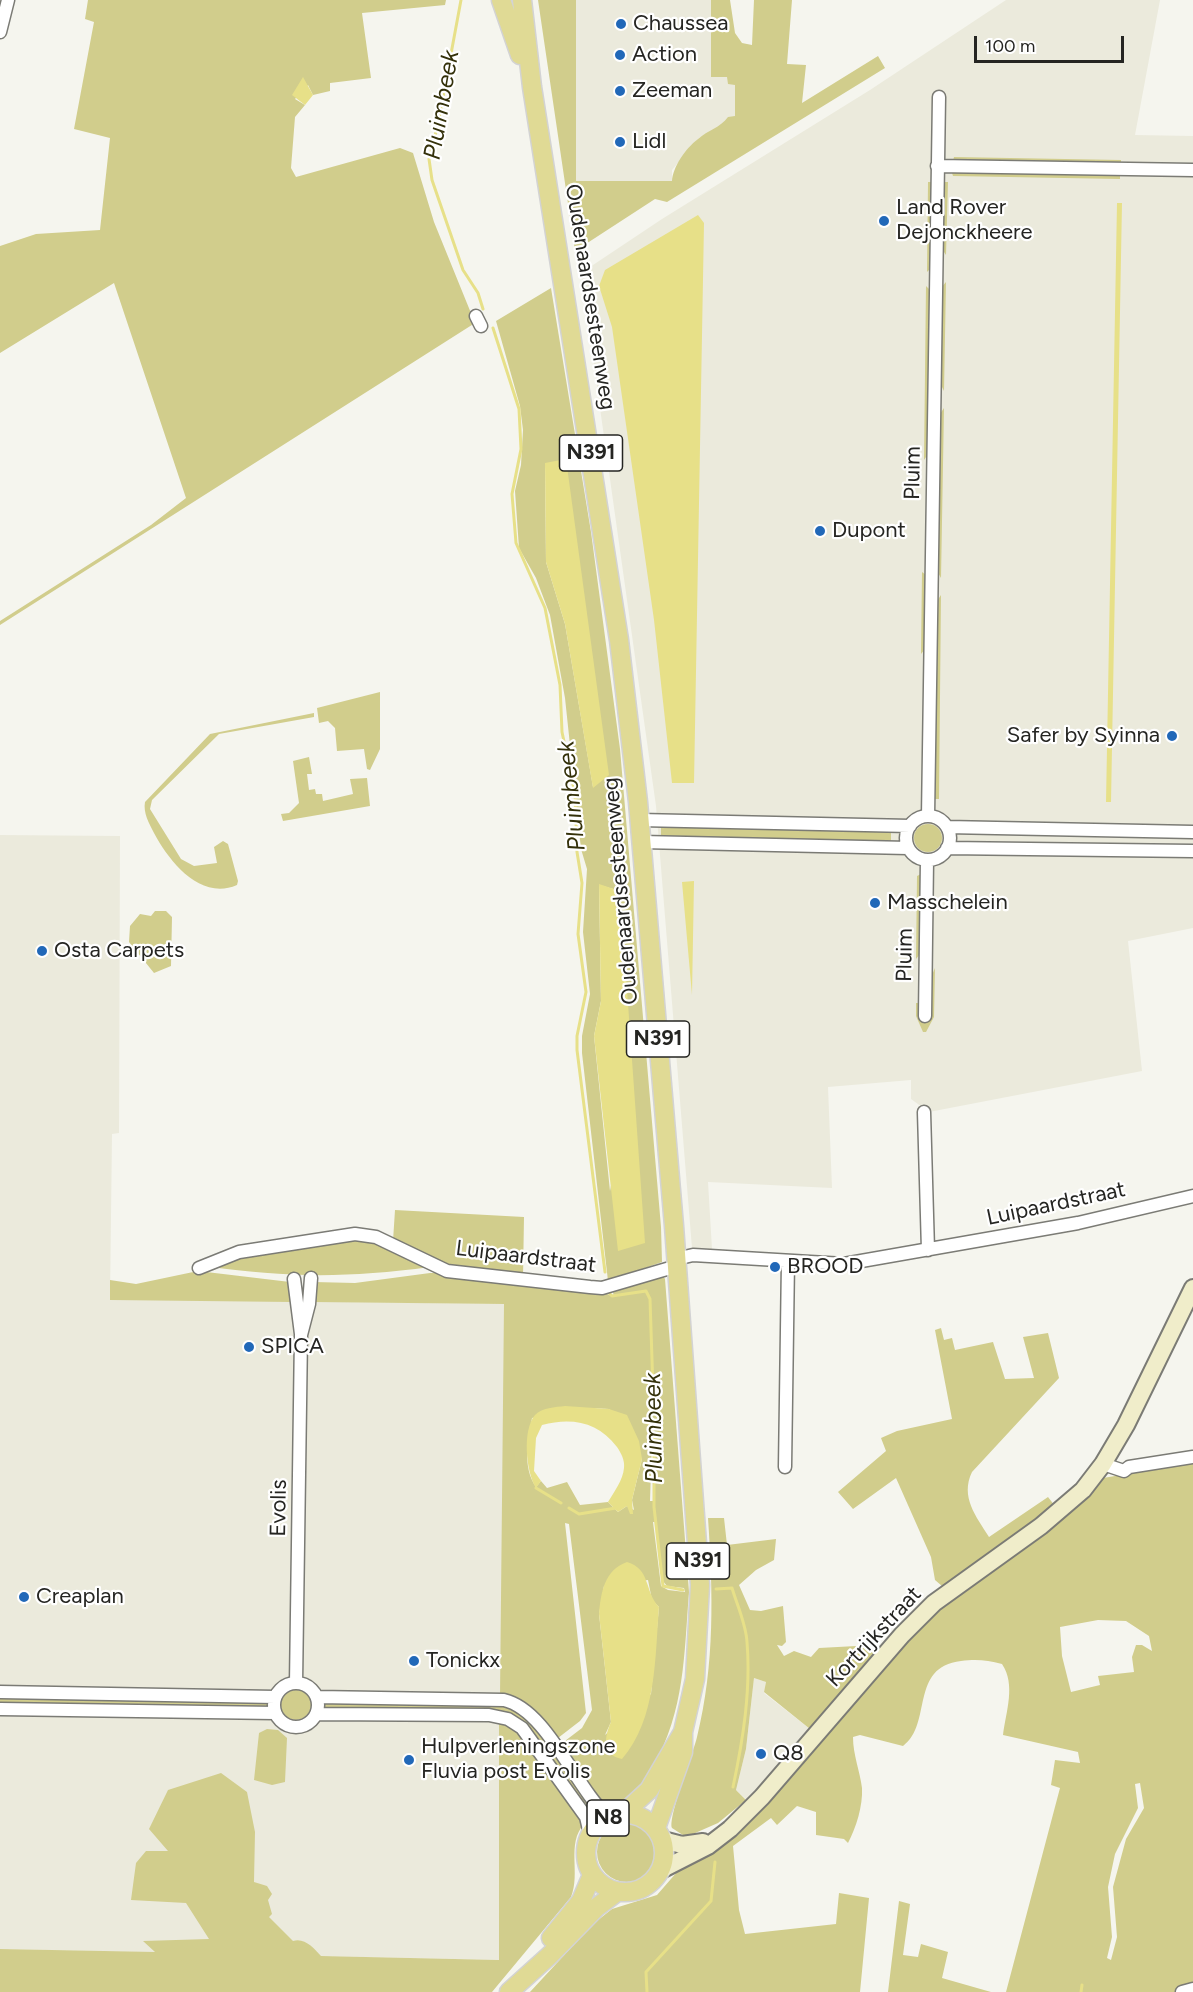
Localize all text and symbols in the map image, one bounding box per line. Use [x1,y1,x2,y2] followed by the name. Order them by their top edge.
[633,11,728,37] place label: Chaussea
[614,17,628,31] marker: Chaussea
[977,24,1127,62] scale bar
[985,35,1035,57] text: 100 m
[632,42,697,68] place label: Action
[418,48,466,162] water label: Pluimbeek
[613,48,627,62] marker: Action
[632,78,712,104] place label: Zeeman
[613,84,627,98] marker: Zeeman
[632,129,666,155] place label: Lidl
[613,135,627,149] marker: Lidl
[559,182,621,412] street label: Oudenaardsesteenweg
[896,195,1032,246] place label: Land Rover Dejonckheere
[877,214,891,228] marker: Land Rover Dejonckheere
[560,435,622,471] road number: N391
[899,446,927,500] street label: Pluim
[832,518,906,544] place label: Dupont
[813,524,827,538] marker: Dupont
[1007,723,1160,749] place label: Safer by Syinna
[1165,729,1179,743] marker: Safer by Syinna
[552,739,592,853] water label: Pluimbeek
[598,776,644,1006] street label: Oudenaardsesteenweg
[887,890,1008,916] place label: Masschelein
[868,896,882,910] marker: Masschelein
[891,928,919,982] street label: Pluim
[54,938,184,964] place label: Osta Carpets
[35,944,49,958] marker: Osta Carpets
[626,1021,690,1057] road number: N391
[984,1176,1128,1232] street label: Luipaardstraat
[454,1235,598,1279] street label: Luipaardstraat
[787,1254,863,1280] place label: BROOD
[768,1260,782,1274] marker: BROOD
[261,1334,324,1360] place label: SPICA
[242,1340,256,1354] marker: SPICA
[639,1372,669,1484] water label: Pluimbeek
[265,1479,293,1537] street label: Evolis
[666,1543,730,1579] road number: N391
[821,1581,927,1693] street label: Kortrijkstraat
[36,1584,124,1610] place label: Creaplan
[17,1590,31,1604] marker: Creaplan
[426,1648,500,1674] place label: Tonickx
[407,1654,421,1668] marker: Tonickx
[421,1734,615,1786] place label: Hulpverleningszone Fluvia post Evolis
[773,1741,804,1767] place label: Q8
[754,1747,768,1761] marker: Q8
[402,1753,416,1767] marker: Hulpverleningszone Fluvia post Evolis
[587,1800,629,1836] road number: N8

